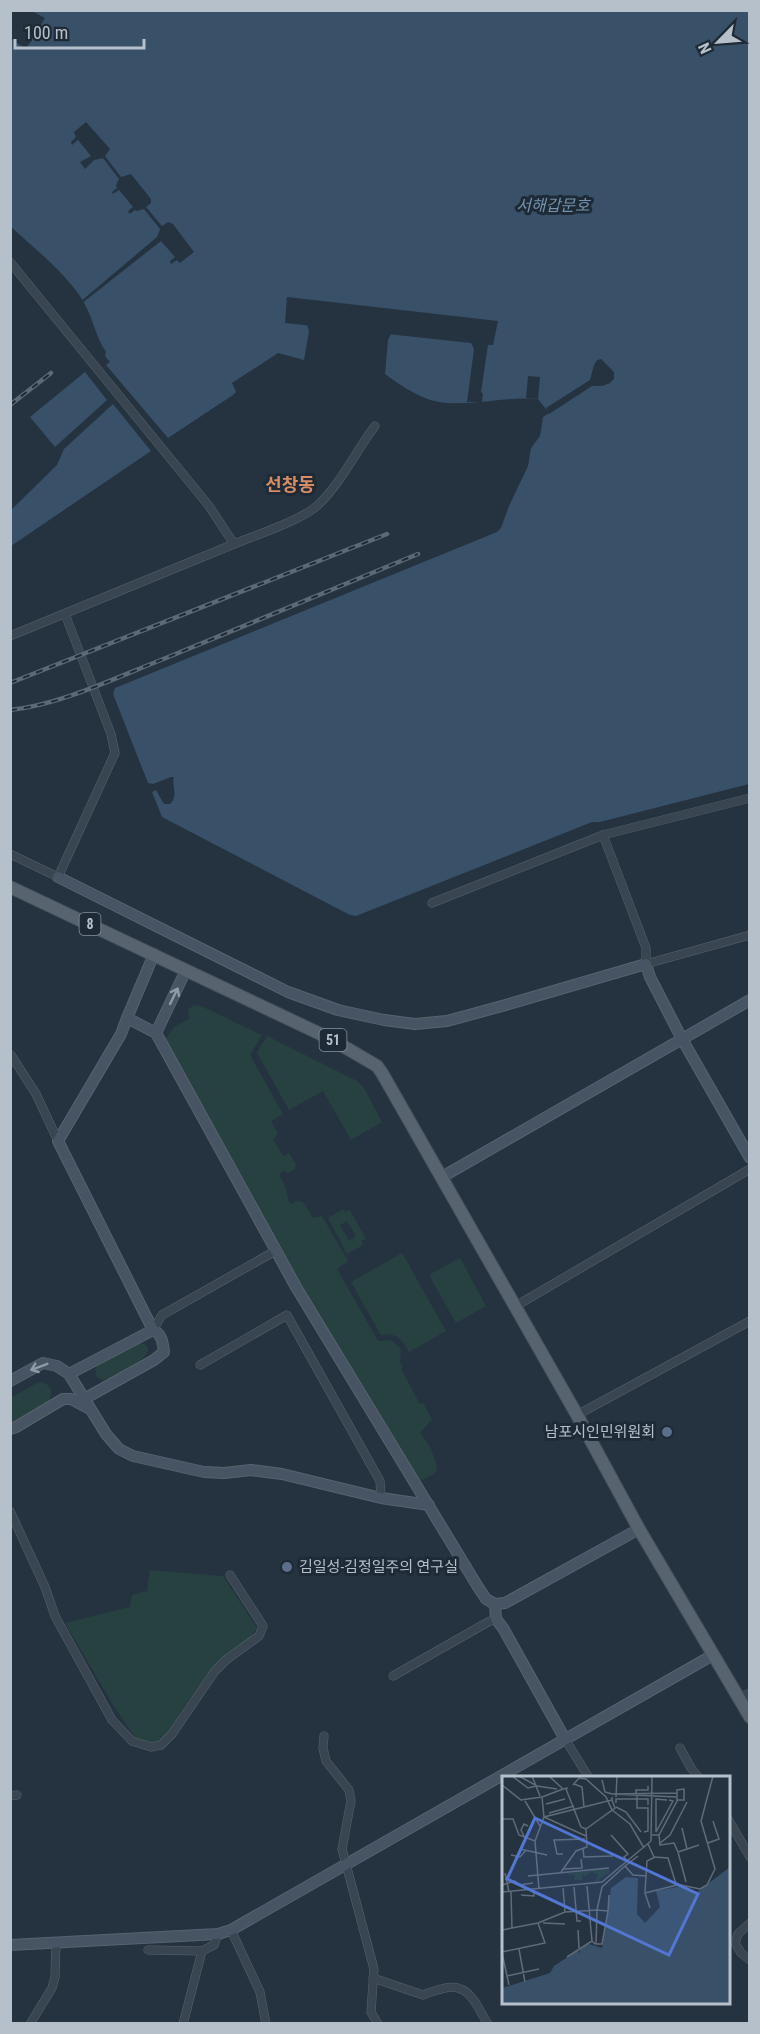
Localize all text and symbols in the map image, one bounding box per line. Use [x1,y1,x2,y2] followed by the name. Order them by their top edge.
[15,12,144,50] scale bar
[688,12,748,72] north arrow
[24,22,68,43] text: 100 m
[694,40,716,57] text: N
[516,196,591,215] water label: 서해갑문호
[265,474,315,495] district label: 선창동
[80,913,100,935] road number: 8
[168,988,180,1006] one-way arrow
[320,1029,346,1051] road number: 51
[31,1362,49,1373] one-way arrow
[545,1423,655,1441] place label: 남포시인민위원회
[660,1425,674,1439] marker: 남포시인민위원회
[299,1558,458,1576] place label: 김일성-김정일주의 연구실
[280,1560,294,1574] marker: 김일성-김정일주의 연구실
[502,1776,730,2004] inset map

